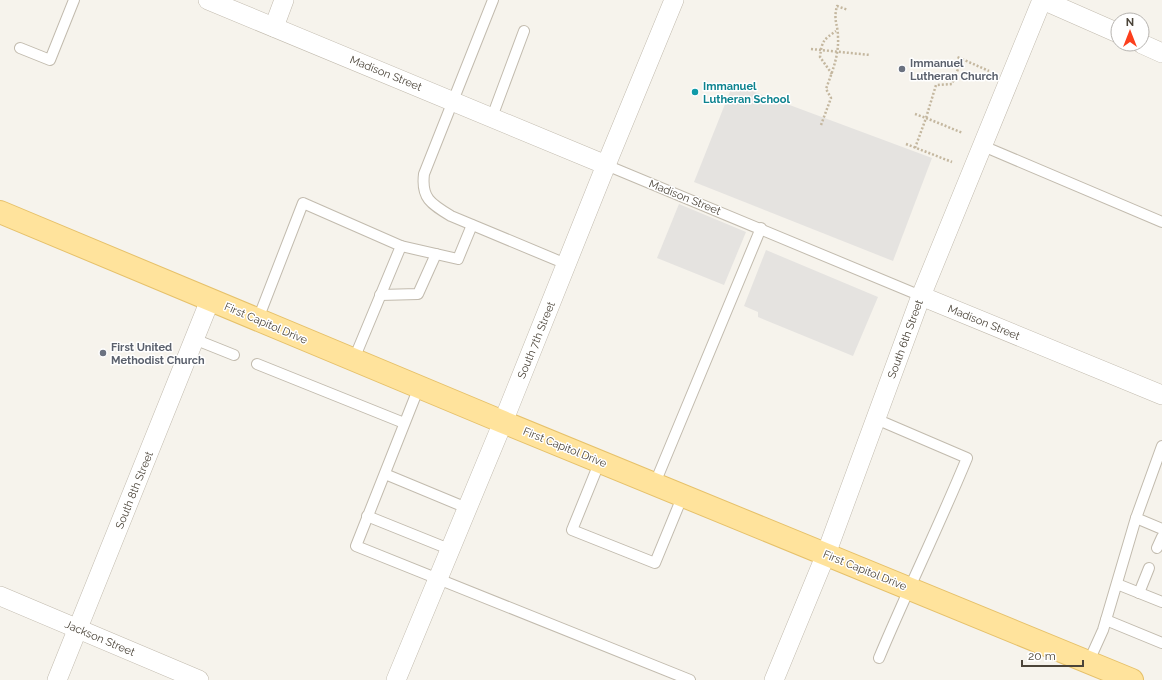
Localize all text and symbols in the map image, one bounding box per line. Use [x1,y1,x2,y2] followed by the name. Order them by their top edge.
[1110,12,1150,52] north arrow
[1126,16,1134,29] text: N
[348,53,424,94] street label: Madison Street
[910,57,999,83] place label: Immanuel Lutheran Church
[897,64,907,74] marker: Immanuel Lutheran Church
[703,80,790,106] place label: Immanuel Lutheran School
[690,87,700,97] marker: Immanuel Lutheran School
[647,177,723,218] street label: Madison Street
[885,298,926,380] street label: South 6th Street
[515,299,558,381] street label: South 7th Street
[222,300,310,347] street label: First Capitol Drive
[946,302,1022,343] street label: Madison Street
[111,341,205,367] place label: First United Methodist Church
[98,348,108,358] marker: First United Methodist Church
[521,425,609,470] street label: First Capitol Drive
[113,449,156,531] street label: South 8th Street
[821,548,909,593] street label: First Capitol Drive
[63,618,137,659] street label: Jackson Street
[1022,642,1083,668] scale bar
[1028,649,1056,663] text: 20 m

